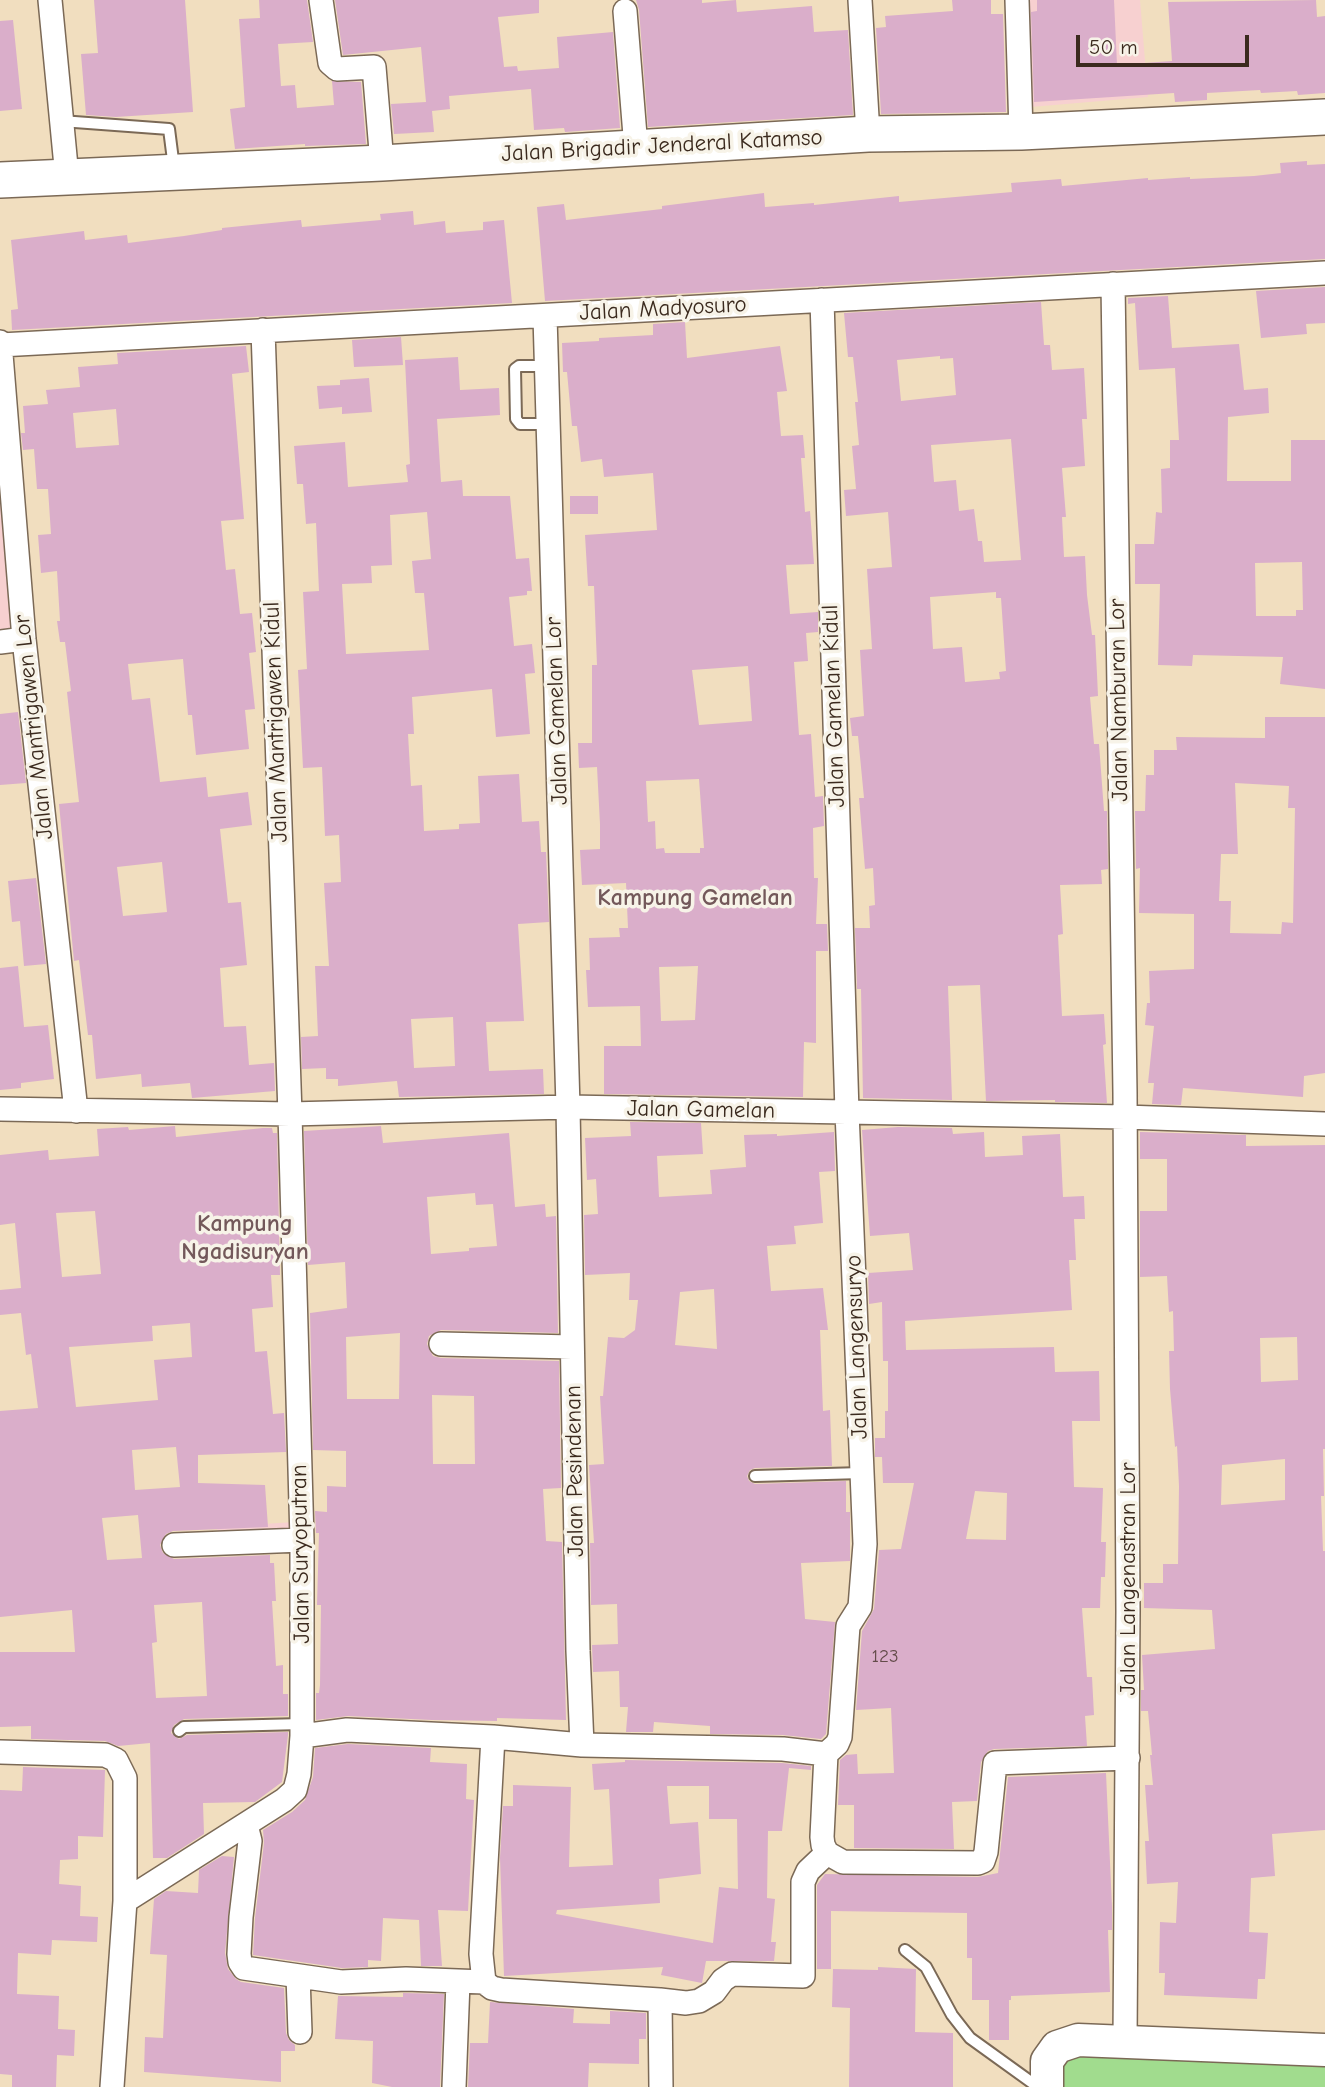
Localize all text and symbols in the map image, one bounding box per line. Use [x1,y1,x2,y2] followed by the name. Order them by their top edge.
[1080,21,1253,65] scale bar
[1089,35,1138,59] text: 50 m
[501,124,823,168] street label: Jalan Brigadir Jenderal Katamso
[579,291,747,327] street label: Jalan Madyosuro
[1103,598,1135,802] street label: Jalan Namburan Lor
[258,601,294,843] street label: Jalan Mantrigawen Kidul
[817,604,851,808] street label: Jalan Gamelan Kidul
[8,613,60,841] street label: Jalan Mantrigawen Lor
[540,616,574,806] street label: Jalan Gamelan Lor
[597,884,793,912] district label: Kampung Gamelan
[627,1095,775,1125] street label: Jalan Gamelan
[181,1210,309,1266] district label: Kampung Ngadisuryan
[840,1254,874,1440] street label: Jalan Langensuryo
[560,1385,590,1557] street label: Jalan Pesindenan
[1114,1462,1142,1696] street label: Jalan Langenastran Lor
[286,1464,316,1644] street label: Jalan Suryoputran
[871,1646,899,1668] house number: 123

